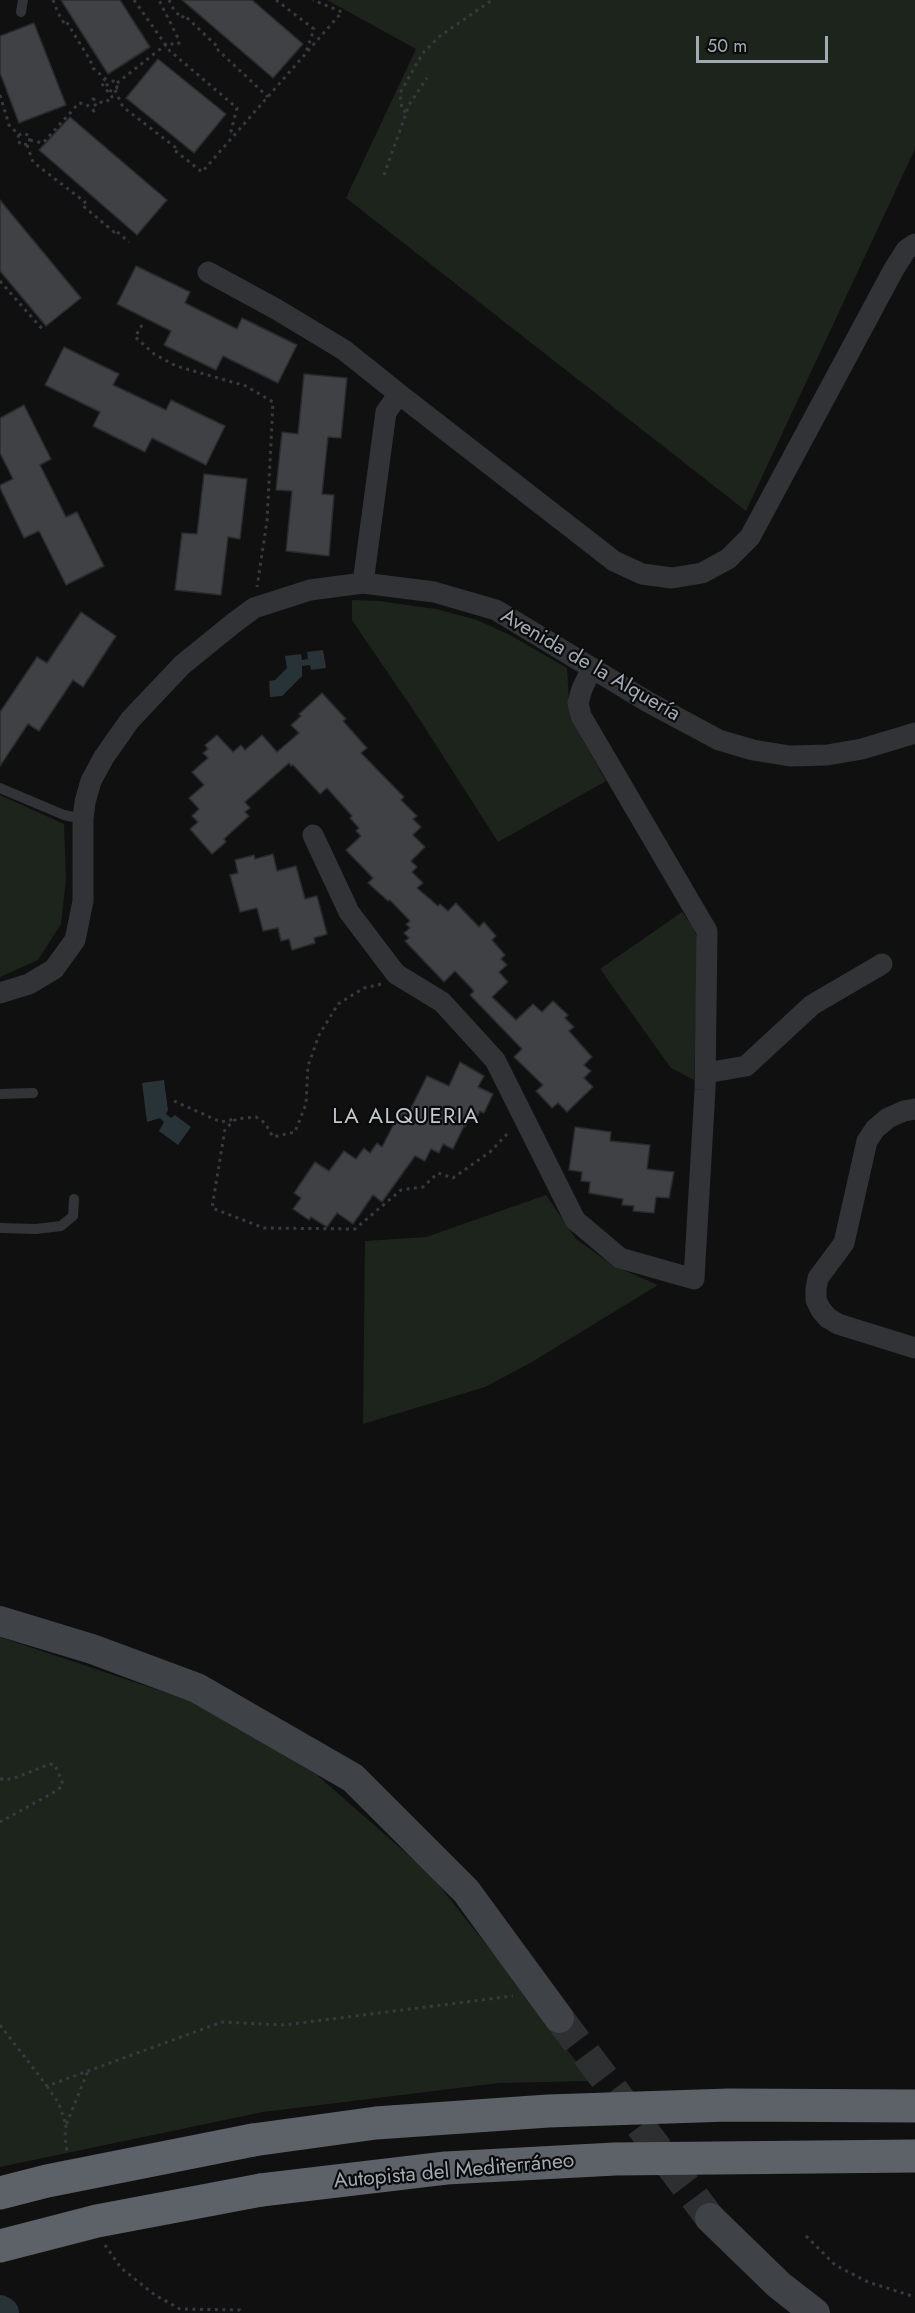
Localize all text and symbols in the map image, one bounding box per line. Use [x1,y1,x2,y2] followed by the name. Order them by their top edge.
[699,24,831,62] scale bar
[707,33,747,59] text: 50 m
[496,604,684,728] street label: Avenida de la Alquería
[332,1105,480,1131] district label: LA ALQUERIA
[333,2149,575,2195] street label: Autopista del Mediterráneo

